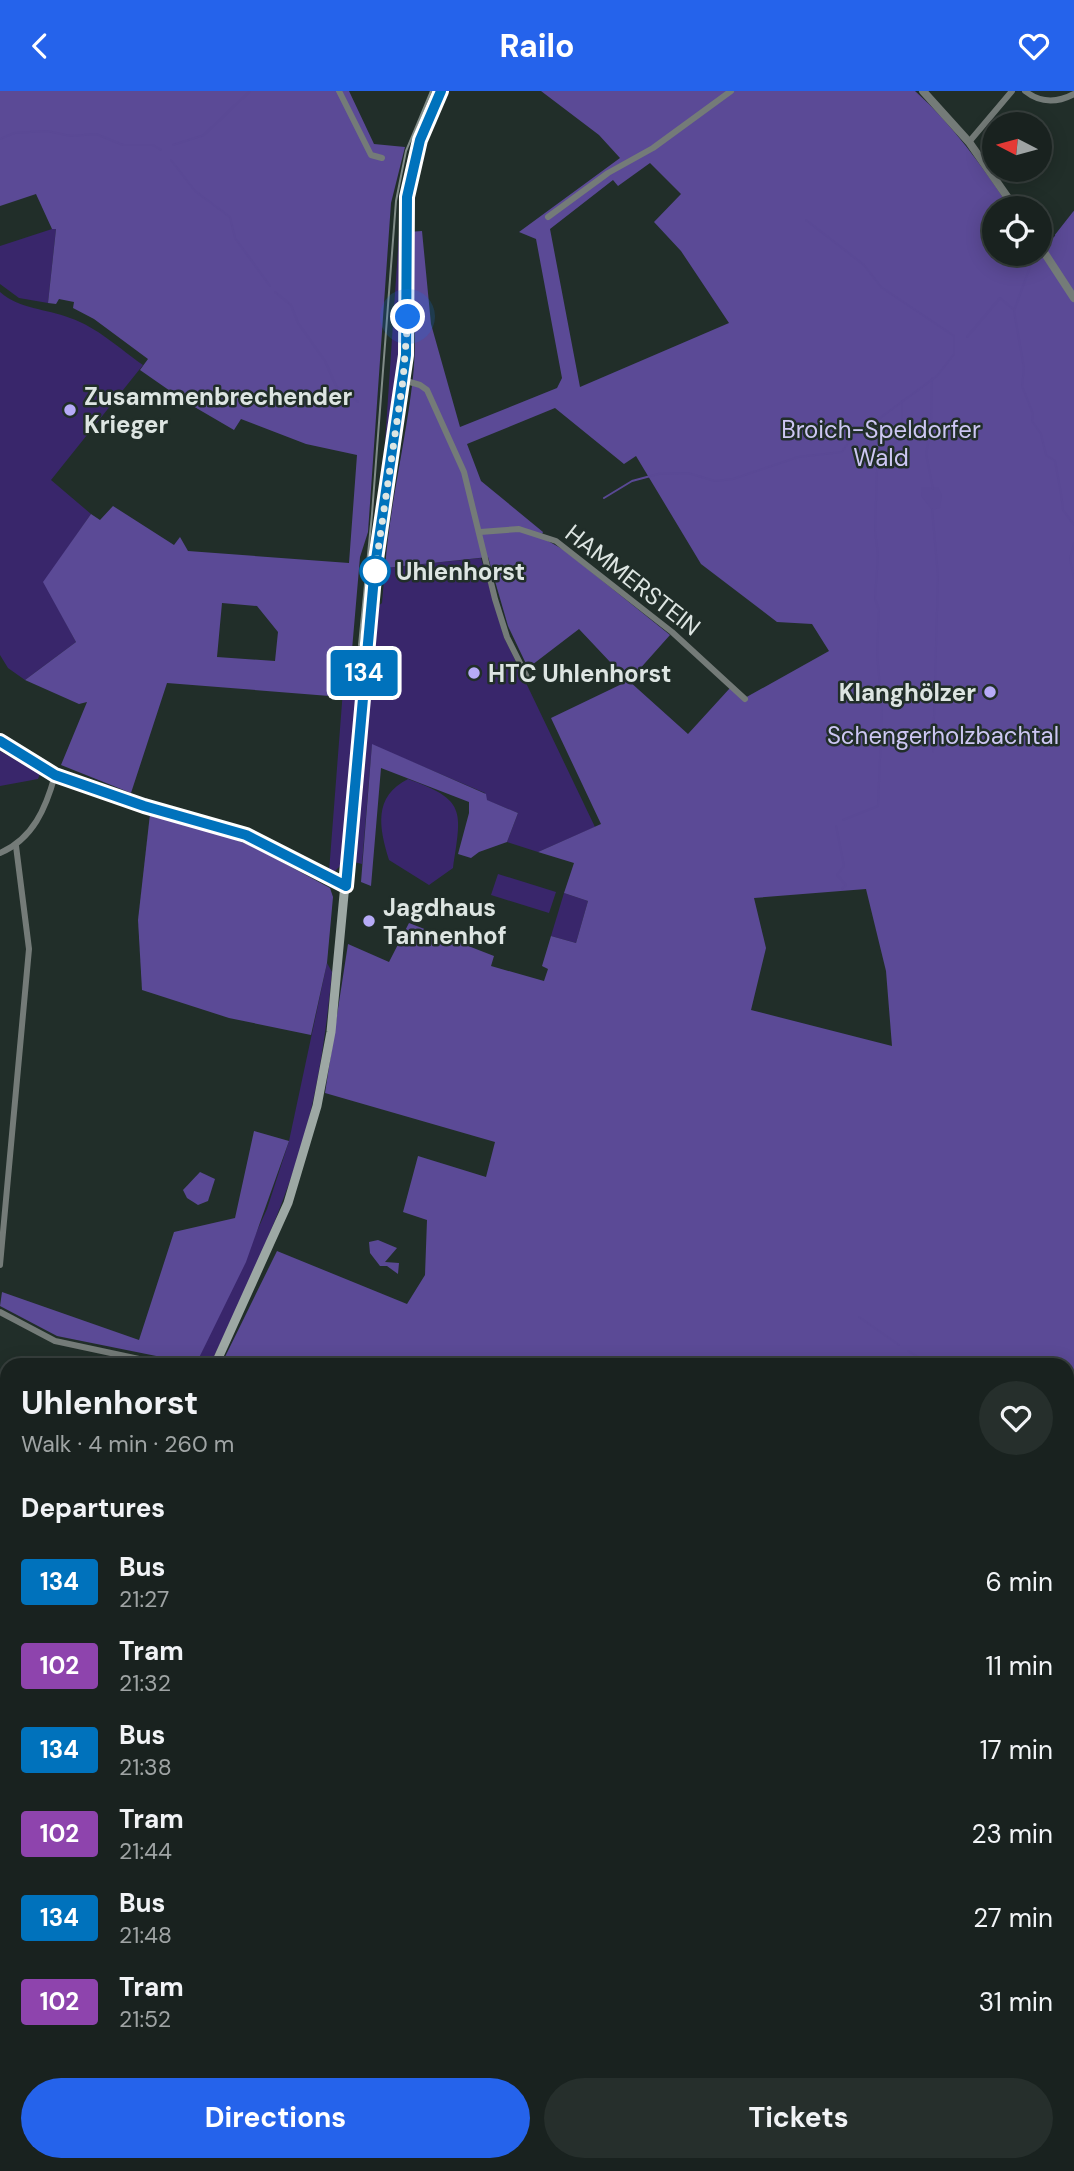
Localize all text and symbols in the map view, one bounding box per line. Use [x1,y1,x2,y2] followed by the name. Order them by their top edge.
[499,25,575,67] text: Railo
[21,27,59,65] icon: back
[1015,27,1053,65] icon: heart
[982,112,1052,182] north arrow
[982,112,1052,266] map controls
[982,196,1052,266] button: locate
[390,299,425,334] your location
[84,381,353,440] place label: Zusammenbrechender Krieger
[62,402,78,418] marker: Zusammenbrechender Krieger
[781,414,981,473] park label: Broich-Speldorfer Wald
[559,518,707,642] street label: HAMMERSTEIN
[360,556,390,586] marker: Uhlenhorst
[396,556,525,587] place label: Uhlenhorst
[324,650,404,696] line badge: 134
[345,657,383,688] text: 134
[488,658,671,689] place label: HTC Uhlenhorst
[466,665,482,681] marker: HTC Uhlenhorst
[839,677,976,708] place label: Klanghölzer
[982,684,998,700] marker: Klanghölzer
[827,720,1059,751] park label: Schengerholzbachtal
[383,892,507,951] place label: Jagdhaus Tannenhof
[361,913,377,929] marker: Jagdhaus Tannenhof
[21,1381,198,1424] text: Uhlenhorst
[979,1381,1053,1455] button: heart
[21,1429,234,1459] text: Walk · 4 min · 260 m
[21,1491,165,1525] text: Departures
[119,1550,165,1584] text: Bus
[985,1565,1053,1599] text: 6 min
[40,1566,79,1597] text: 134
[119,1584,169,1614] text: 21:27
[119,1634,184,1668] text: Tram
[986,1649,1053,1683] text: 11 min
[40,1650,79,1681] text: 102
[119,1668,171,1698] text: 21:32
[119,1718,165,1752] text: Bus
[980,1733,1053,1767] text: 17 min
[40,1734,79,1765] text: 134
[119,1752,172,1782] text: 21:38
[119,1802,184,1836] text: Tram
[971,1817,1053,1851] text: 23 min
[40,1818,79,1849] text: 102
[119,1836,172,1866] text: 21:44
[119,1886,165,1920] text: Bus
[973,1901,1053,1935] text: 27 min
[40,1902,79,1933] text: 134
[119,1920,172,1950] text: 21:48
[119,1970,184,2004] text: Tram
[979,1985,1053,2019] text: 31 min
[40,1986,79,2017] text: 102
[119,2004,171,2034] text: 21:52
[21,2078,530,2158] button: Directions
[544,2078,1053,2158] button: Tickets

